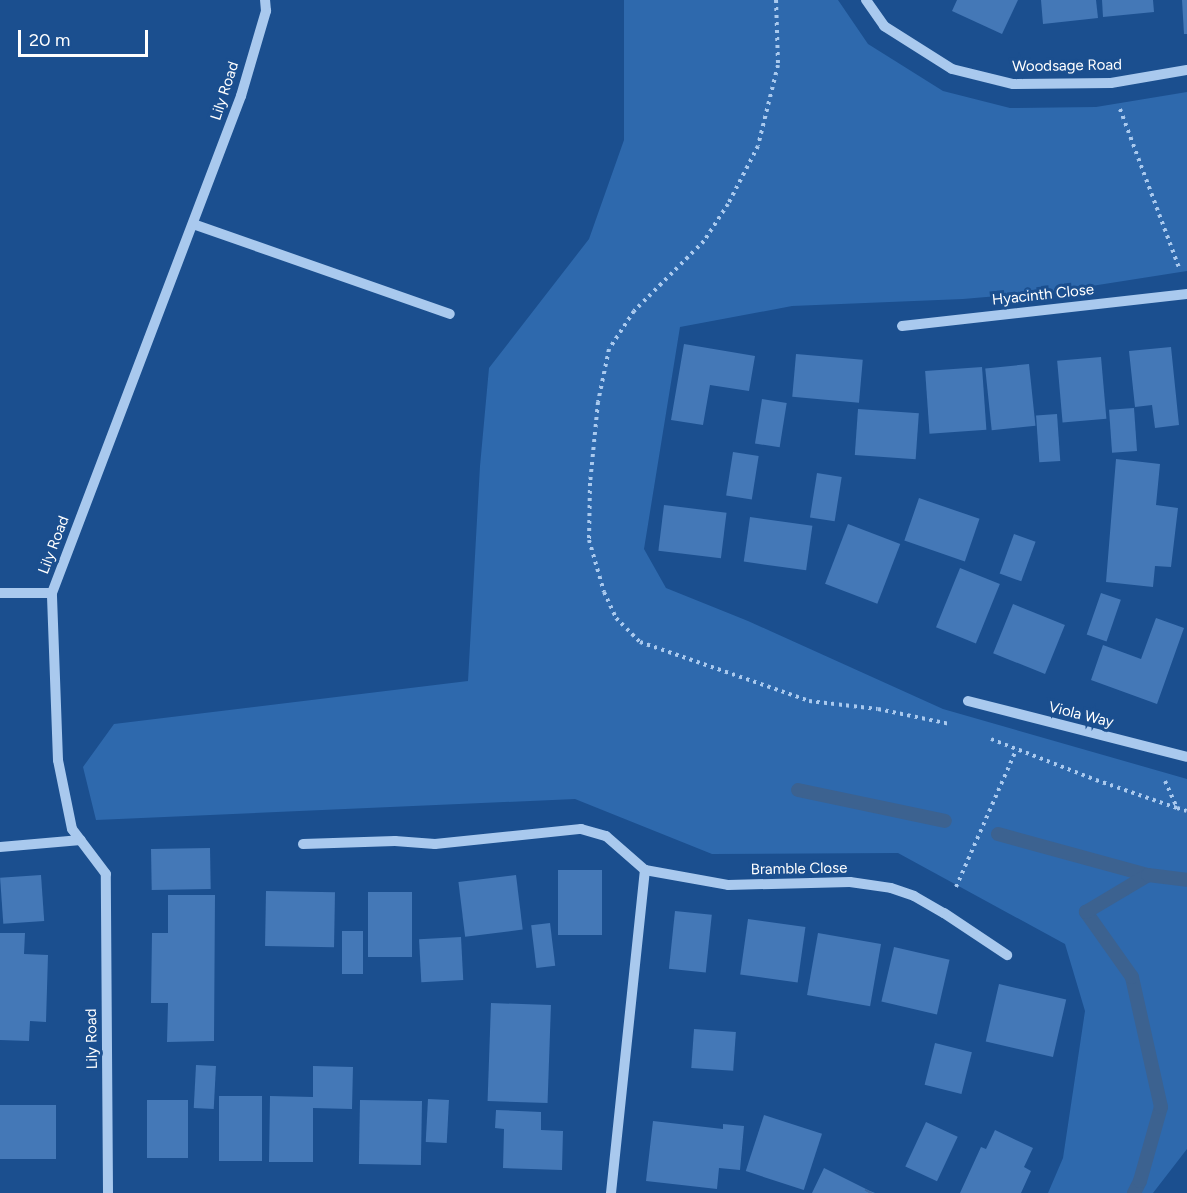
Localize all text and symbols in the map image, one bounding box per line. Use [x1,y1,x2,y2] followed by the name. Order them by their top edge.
[21,18,152,56] scale bar
[29,29,70,51] text: 20 m
[1012,56,1122,76] street label: Woodsage Road
[207,59,243,123] street label: Lily Road
[991,281,1095,309] street label: Hyacinth Close
[35,513,73,577] street label: Lily Road
[1047,698,1115,732] street label: Viola Way
[751,859,847,879] street label: Bramble Close
[82,1008,102,1070] street label: Lily Road

